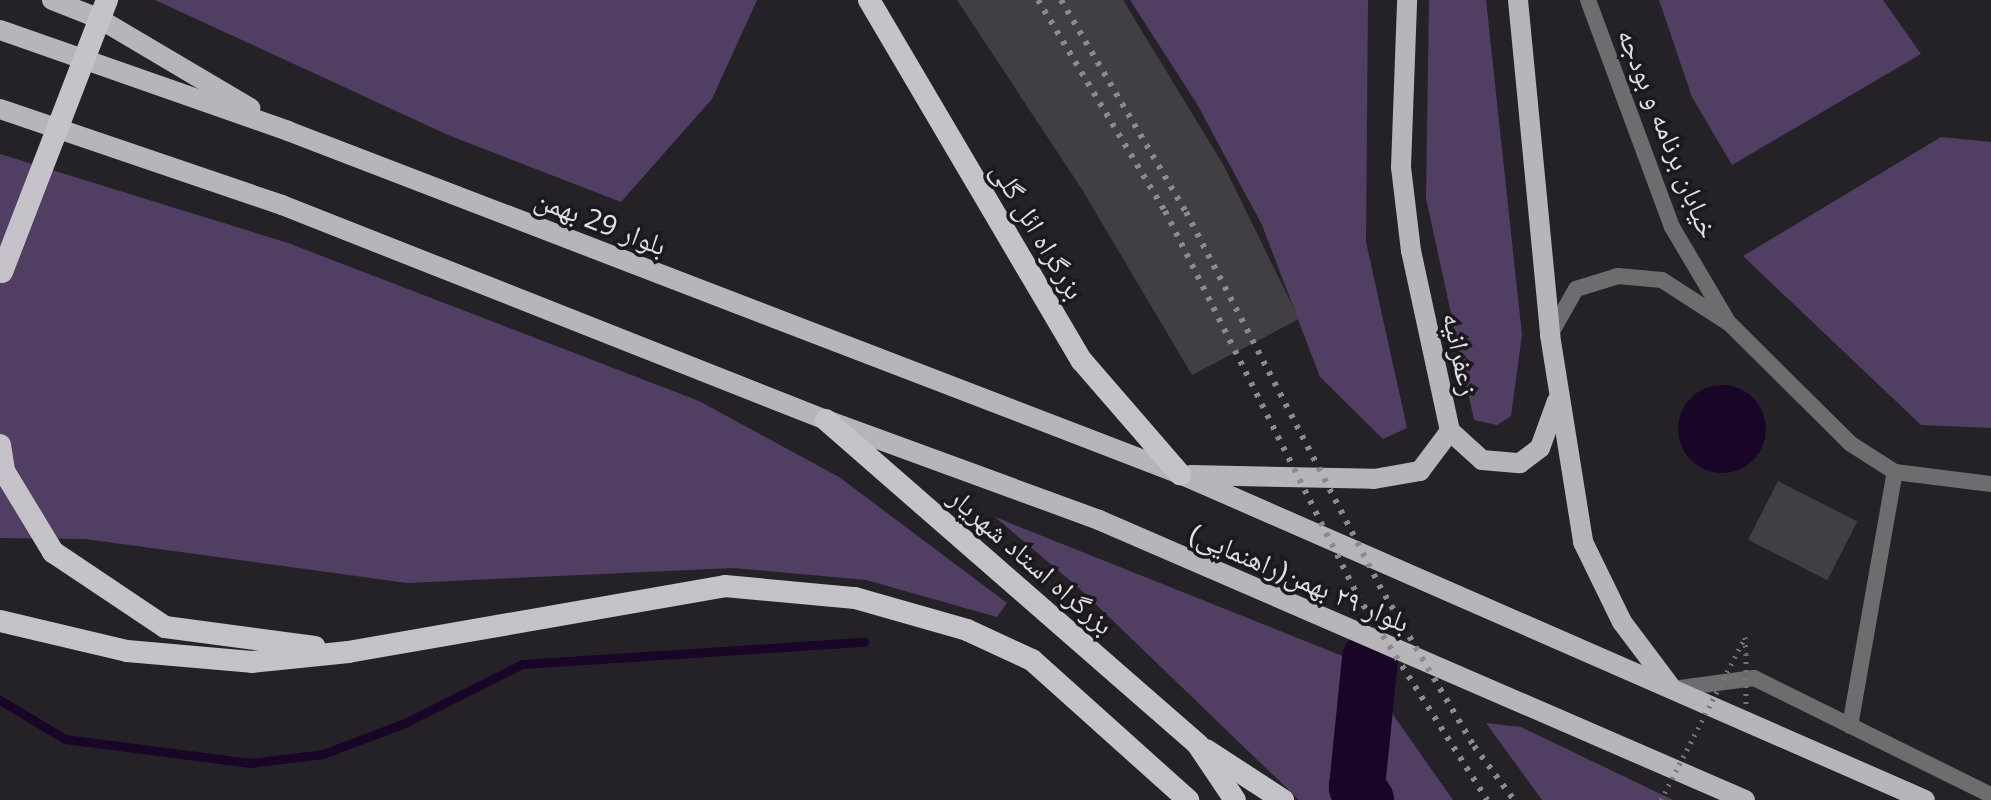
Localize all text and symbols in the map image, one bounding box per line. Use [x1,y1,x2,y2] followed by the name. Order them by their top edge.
[1612,23,1726,243] street label: خیابان برنامه و بودجه
[985,155,1093,305] street label: بزرگراه ائل گلی
[531,181,671,261] street label: بلوار 29 بهمن
[1437,309,1487,399] street label: زعفرانیه
[943,479,1121,641] street label: بزرگراه استاد شهریار
[1185,516,1415,638] street label: بلوار ٢٩ بهمن(راهنمایی)

